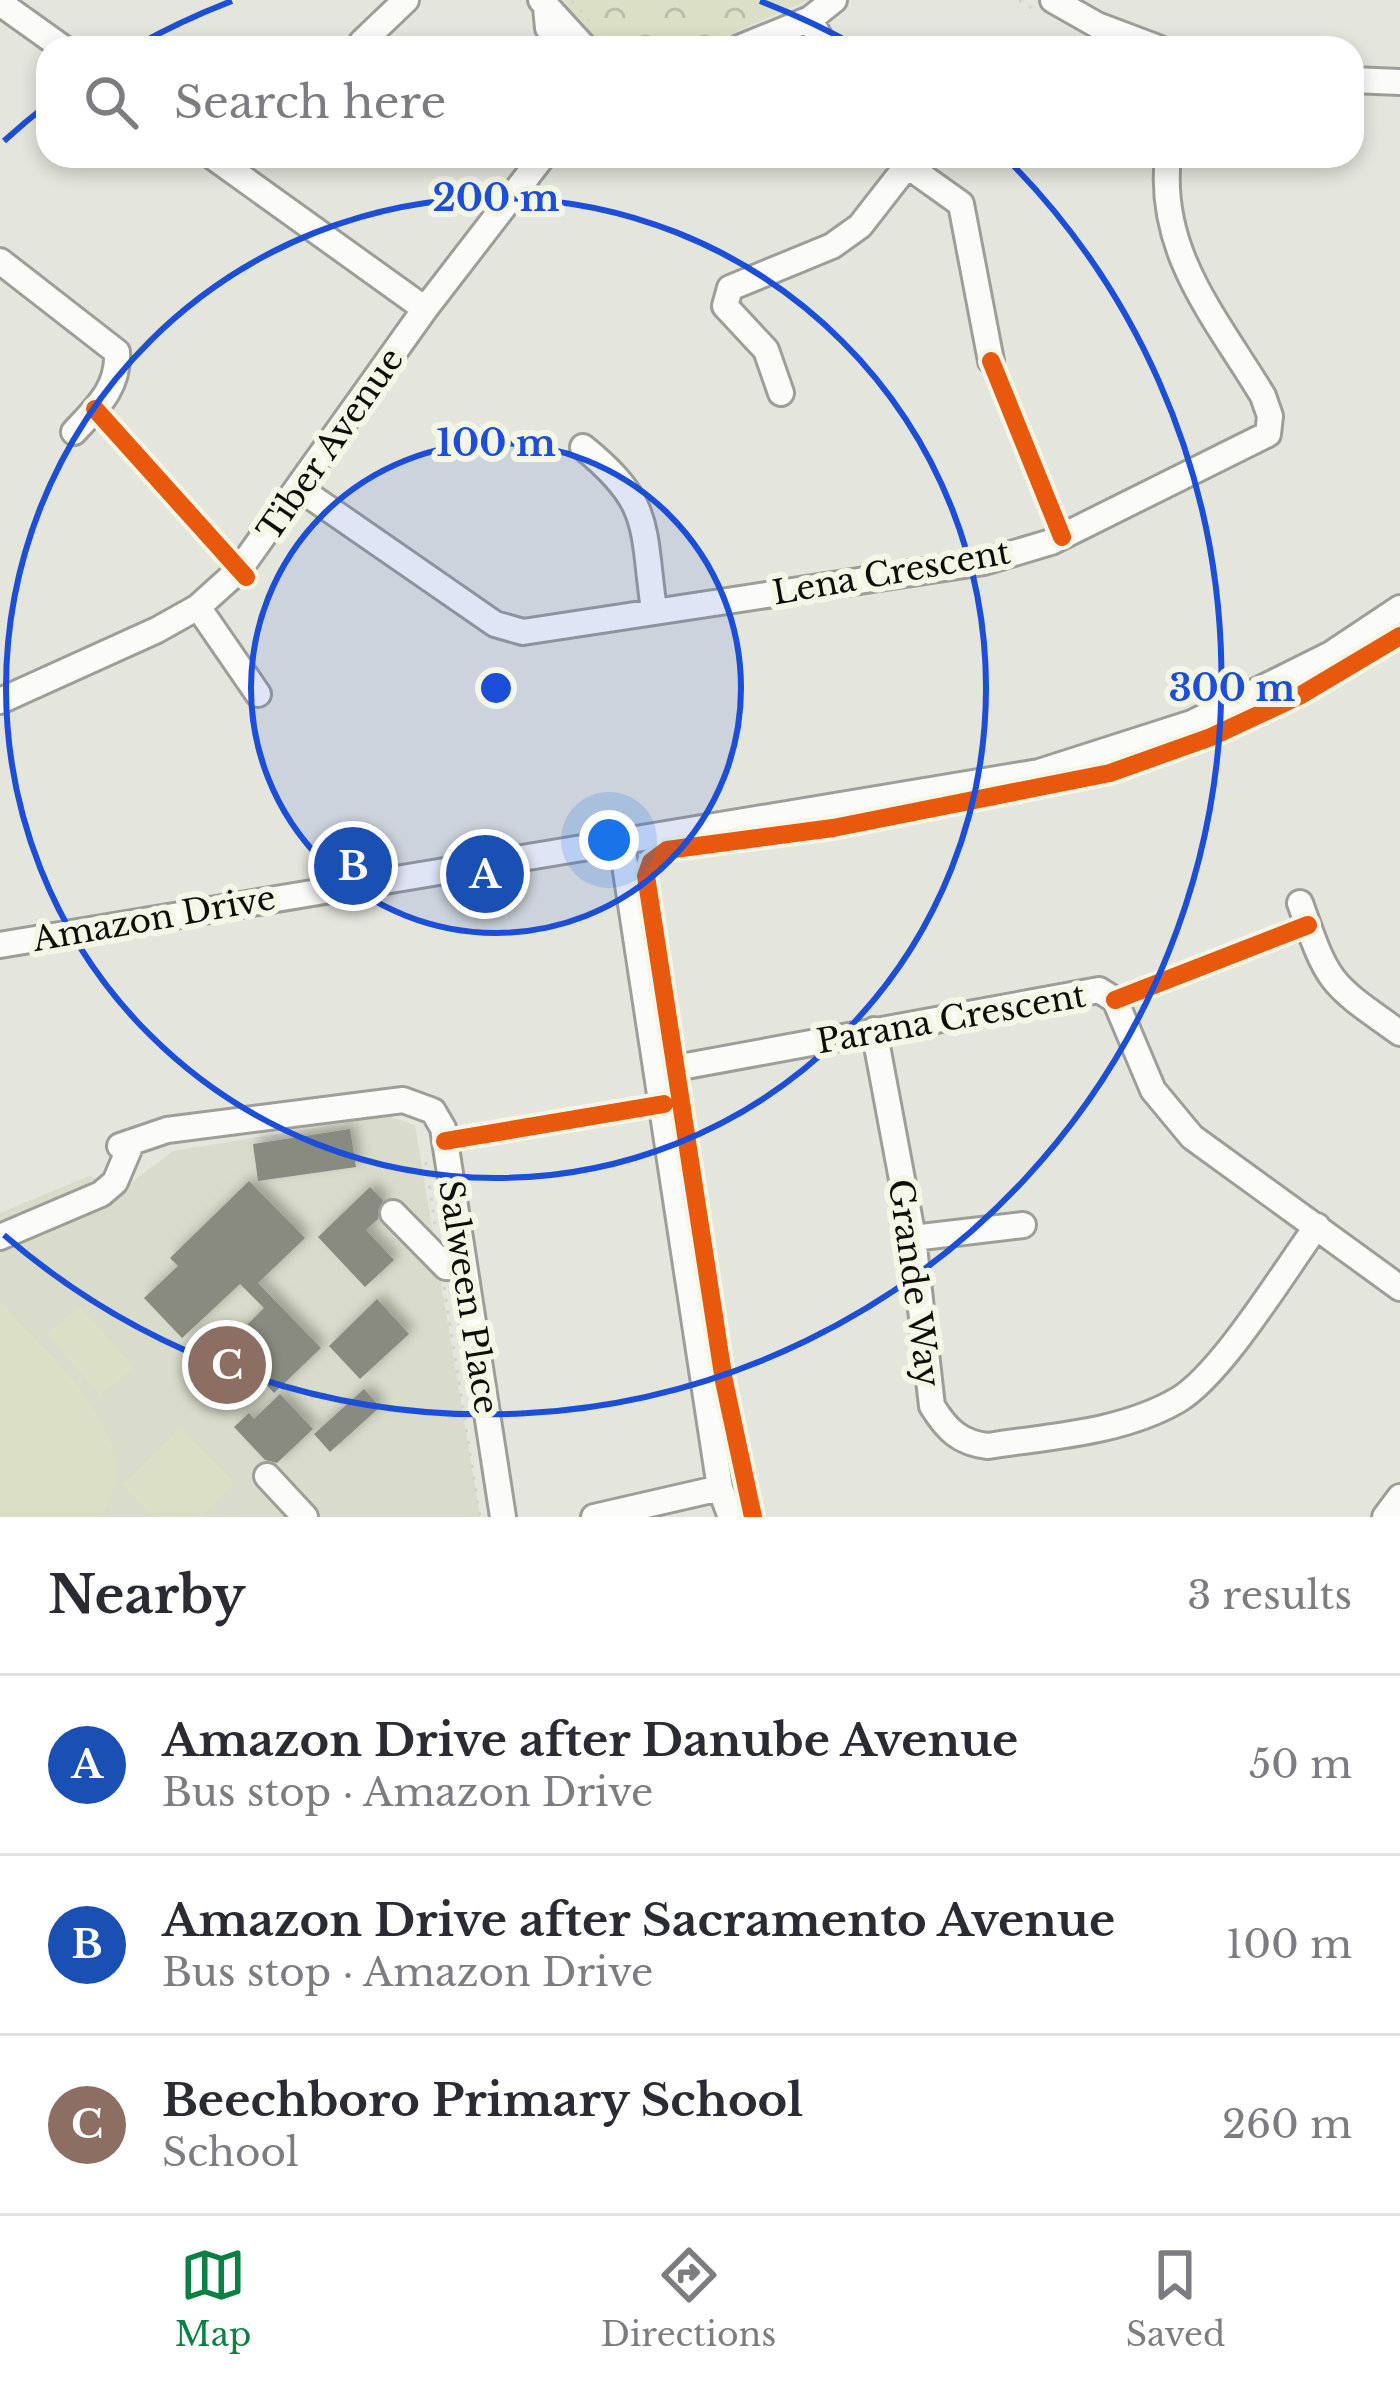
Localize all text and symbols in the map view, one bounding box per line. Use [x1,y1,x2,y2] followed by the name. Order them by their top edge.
[36,36,1364,168] search box
[78,69,144,135] icon: search
[174,74,446,130] text: Search here
[432,176,560,221] text: 200 m
[249,340,412,549] street label: Tiber Avenue
[436,421,556,466] text: 100 m
[769,531,1014,614] street label: Lena Crescent
[1169,666,1296,711] text: 300 m
[475,667,517,709] centre of rings
[579,810,639,870] your location
[314,821,392,911] pin: B
[446,829,524,919] pin: A
[29,877,279,960] street label: Amazon Drive
[813,975,1089,1062] street label: Parana Crescent
[430,1177,507,1417] street label: Salween Place
[880,1177,949,1390] street label: Grande Way
[188,1320,266,1410] pin: C
[48,1564,245,1627] text: Nearby
[1187,1571,1352,1620] text: 3 results
[162,1712,1018,1768] text: Amazon Drive after Danube Avenue
[71,1740,103,1789] text: A
[1249,1740,1352,1789] text: 50 m
[162,1768,653,1817] text: Bus stop · Amazon Drive
[162,1892,1115,1948] text: Amazon Drive after Sacramento Avenue
[71,1920,103,1969] text: B
[1226,1920,1352,1969] text: 100 m
[162,1948,653,1997] text: Bus stop · Amazon Drive
[162,2072,803,2128] text: Beechboro Primary School
[71,2100,103,2149] text: C
[1222,2100,1352,2149] text: 260 m
[162,2128,299,2177] text: School
[175,2242,251,2355] tab: Map
[601,2242,776,2355] tab: Directions
[1126,2242,1225,2355] tab: Saved

